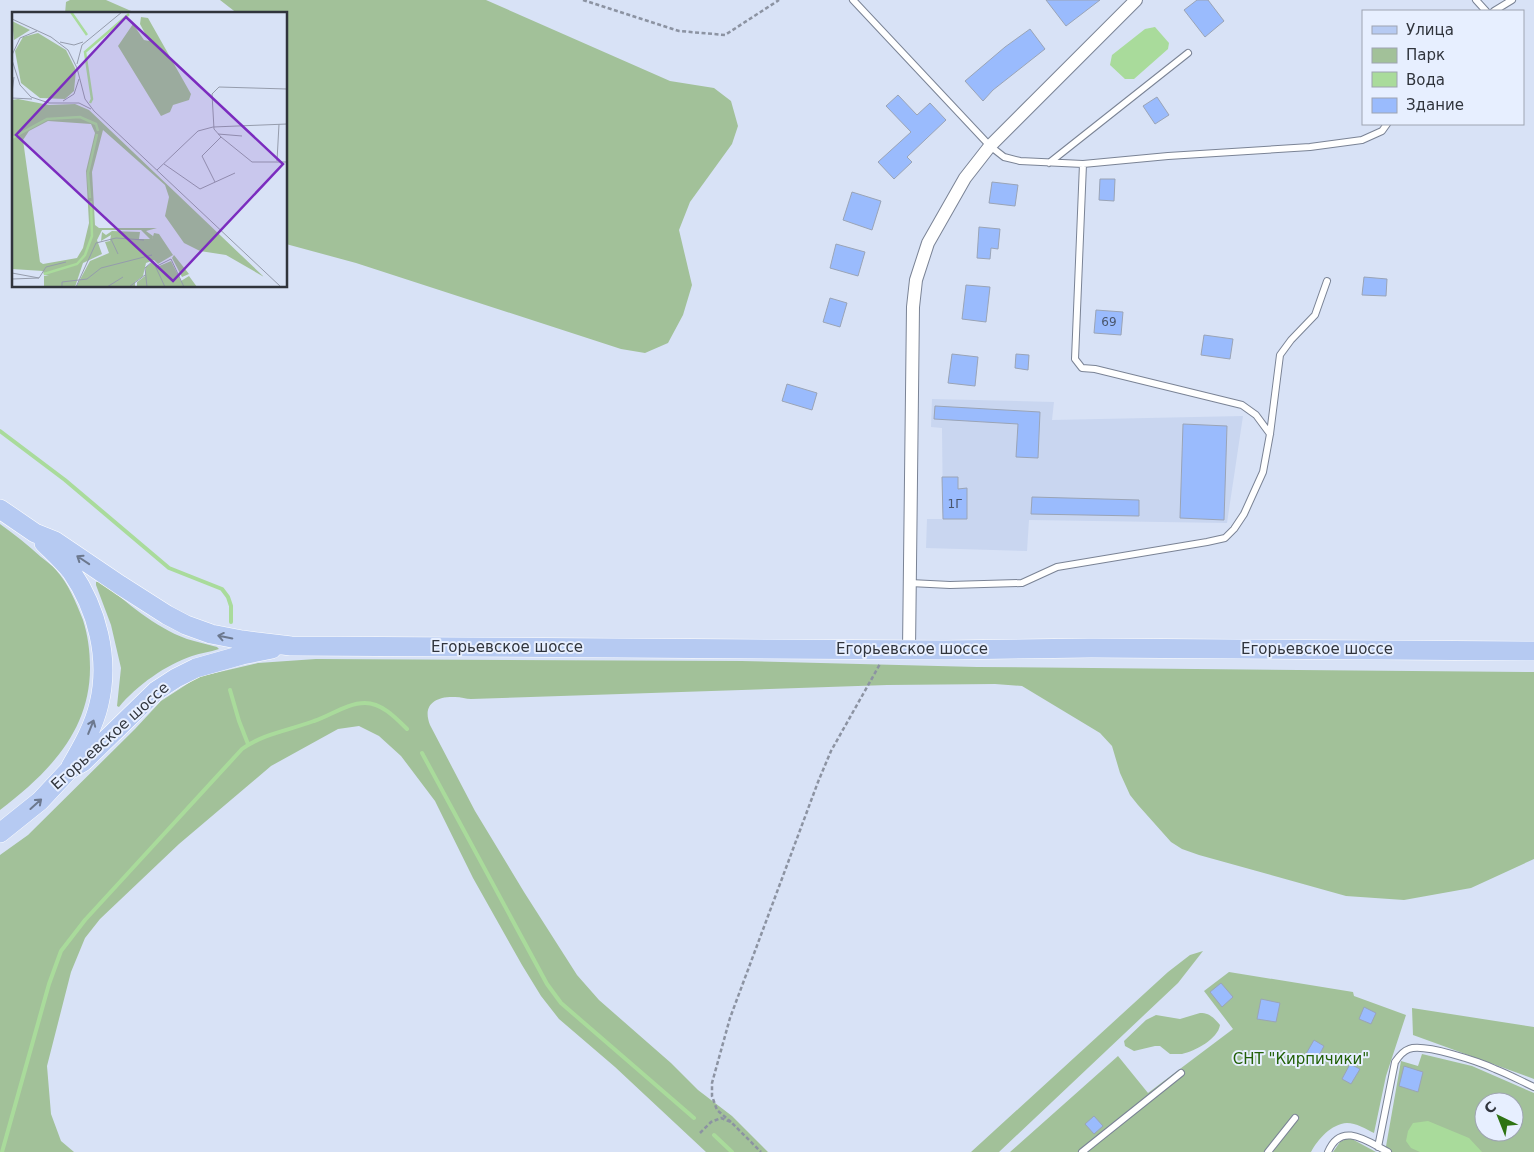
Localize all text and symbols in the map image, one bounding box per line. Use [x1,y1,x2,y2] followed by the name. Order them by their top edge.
[1362,10,1524,125] legend
[12,12,288,288] inset map
[1406,21,1454,39] text: Улица
[1406,46,1445,64] text: Парк
[1406,71,1445,89] text: Вода
[1406,96,1464,114] text: Здание
[1101,315,1117,329] house number: 69
[948,497,962,511] house number: 1Г
[77,555,91,565] one-way arrow
[217,632,233,642] one-way arrow
[431,638,583,656] street label: Егорьевское шоссе
[836,640,988,658] street label: Егорьевское шоссе
[1241,640,1393,658] street label: Егорьевское шоссе
[47,678,173,794] street label: Егорьевское шоссе
[87,720,96,735] one-way arrow
[30,798,43,809] one-way arrow
[1233,1050,1369,1068] park label: СНТ "Кирпичики"
[1474,1092,1524,1142] north arrow
[1481,1098,1499,1117] text: С

